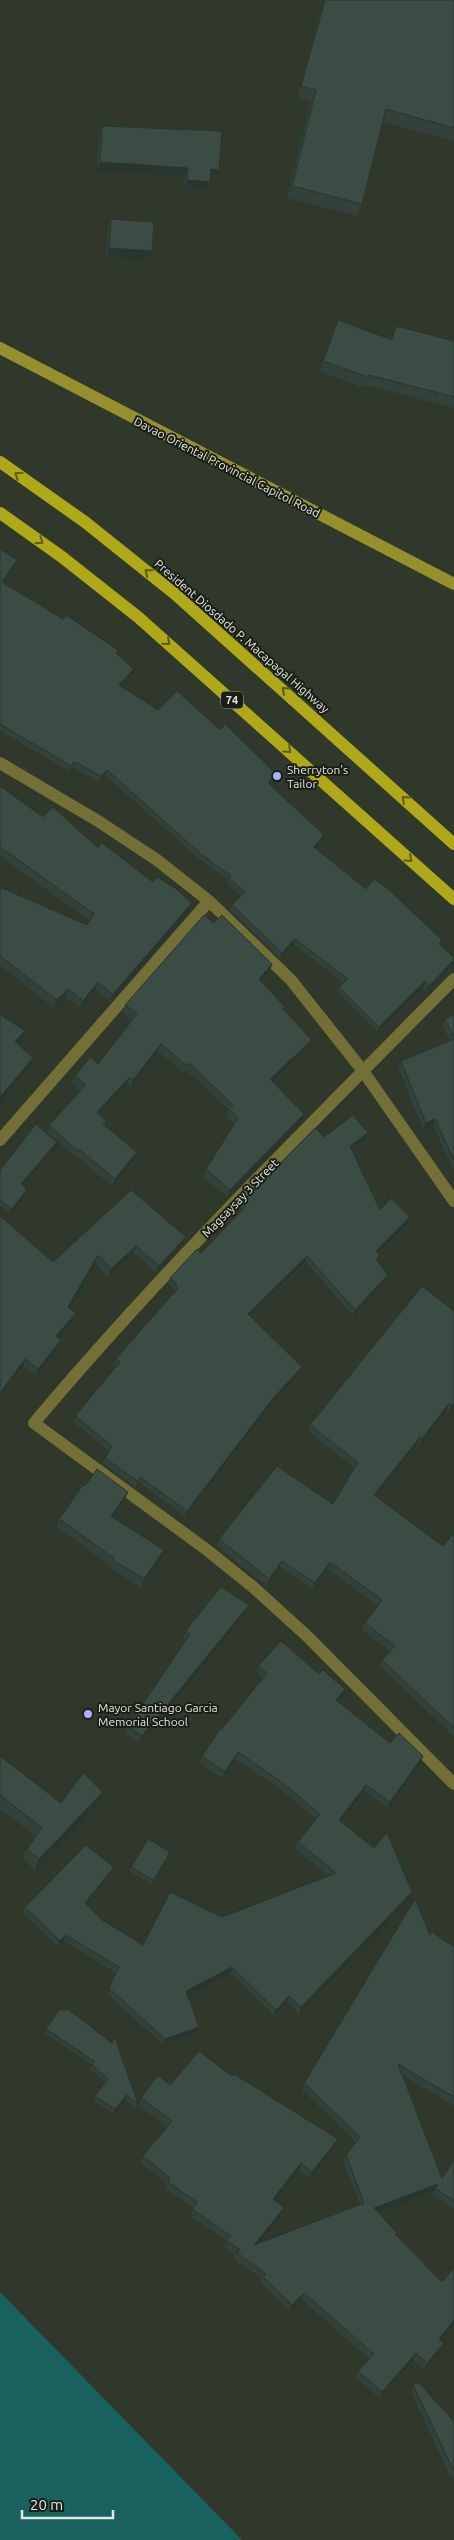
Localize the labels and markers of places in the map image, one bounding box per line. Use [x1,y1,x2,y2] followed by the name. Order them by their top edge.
[287,763,348,790] place label: Sherryton's Tailor
[271,770,283,782] marker: Sherryton's Tailor
[98,1701,218,1728] place label: Mayor Santiago Garcia Memorial School
[82,1708,94,1720] marker: Mayor Santiago Garcia Memorial School

